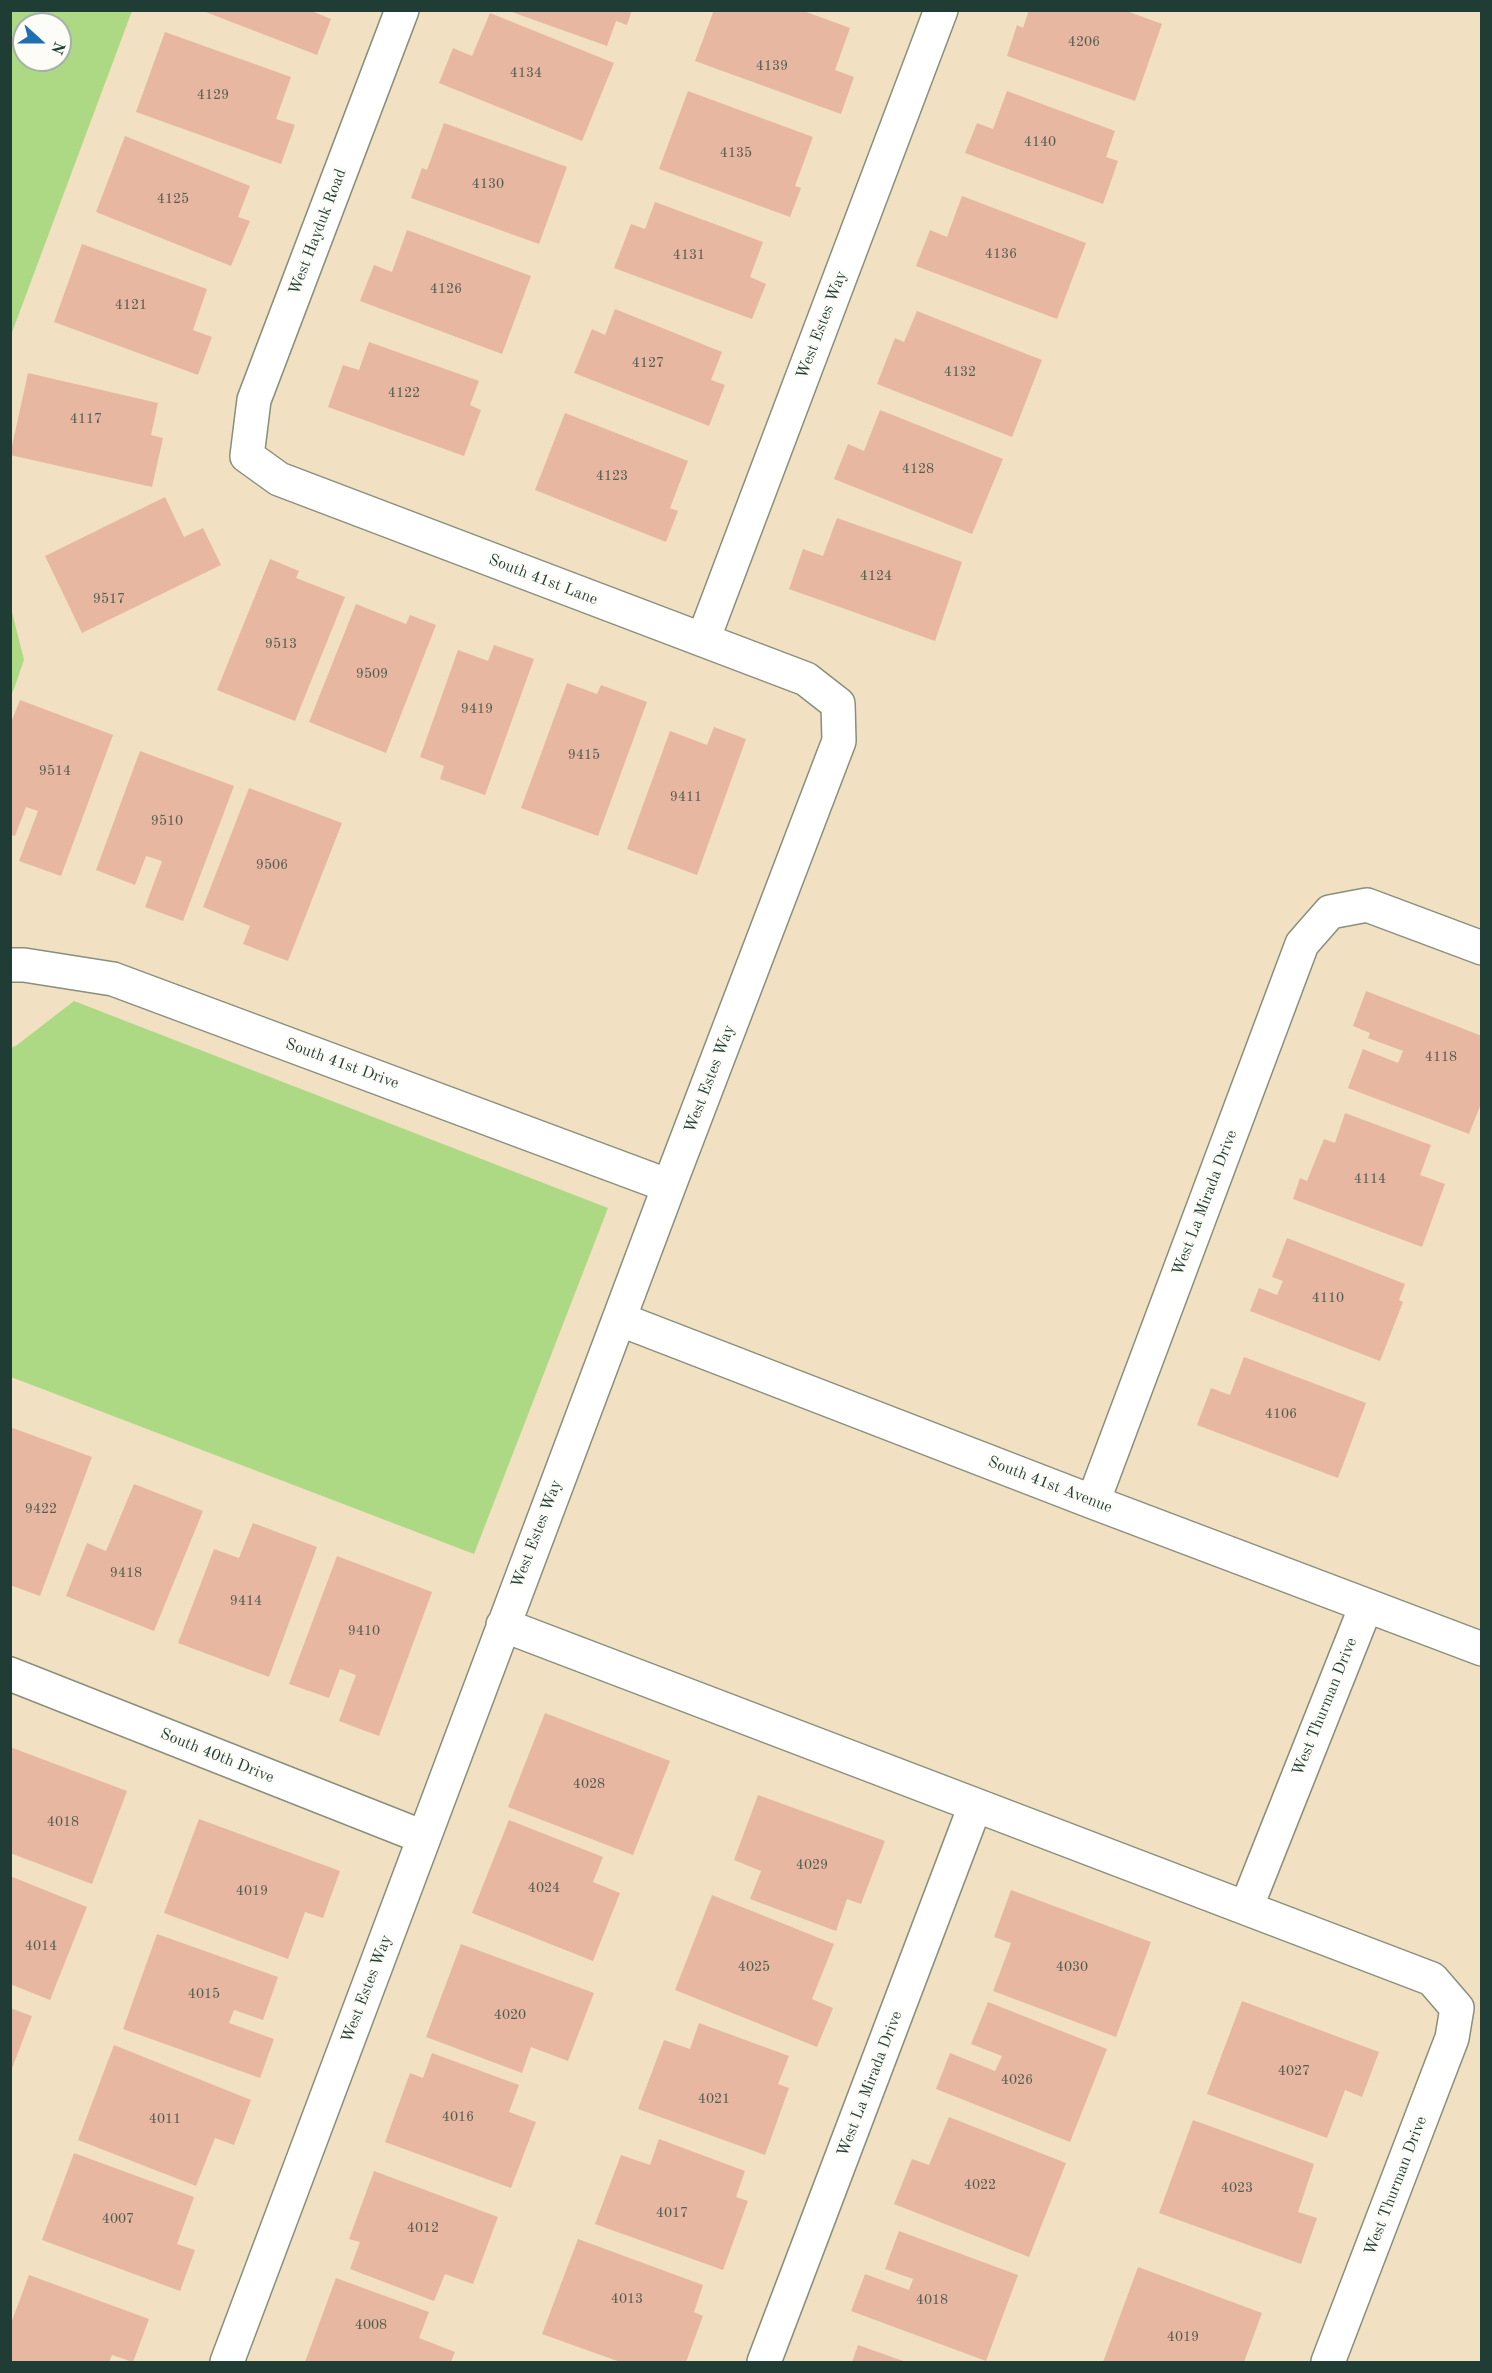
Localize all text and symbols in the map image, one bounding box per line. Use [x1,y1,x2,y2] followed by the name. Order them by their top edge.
[12,12,72,72] north arrow
[1068,34,1100,50] house number: 4206
[47,39,67,56] text: N
[756,58,788,74] house number: 4139
[510,65,542,81] house number: 4134
[197,87,229,103] house number: 4129
[1024,134,1056,150] house number: 4140
[720,145,752,161] house number: 4135
[285,166,351,298] street label: West Hayduk Road
[472,176,504,192] house number: 4130
[157,191,189,207] house number: 4125
[985,246,1017,262] house number: 4136
[673,247,705,263] house number: 4131
[793,268,851,382] street label: West Estes Way
[430,281,462,297] house number: 4126
[115,297,147,313] house number: 4121
[632,355,664,371] house number: 4127
[944,364,976,380] house number: 4132
[388,385,420,401] house number: 4122
[70,411,102,427] house number: 4117
[902,461,934,477] house number: 4128
[596,468,628,484] house number: 4123
[486,550,600,610] street label: South 41st Lane
[860,568,892,584] house number: 4124
[93,591,125,607] house number: 9517
[265,636,297,652] house number: 9513
[356,666,388,682] house number: 9509
[461,701,493,717] house number: 9419
[568,747,600,763] house number: 9415
[39,763,71,779] house number: 9514
[670,789,702,805] house number: 9411
[151,813,183,829] house number: 9510
[256,857,288,873] house number: 9506
[681,1022,739,1136] street label: West Estes Way
[283,1035,401,1093] street label: South 41st Drive
[1425,1049,1457,1065] house number: 4118
[1168,1127,1242,1279] street label: West La Mirada Drive
[1354,1171,1386,1187] house number: 4114
[1312,1290,1344,1306] house number: 4110
[1265,1406,1297,1422] house number: 4106
[985,1452,1115,1518] street label: South 41st Avenue
[508,1477,566,1591] street label: West Estes Way
[25,1501,57,1517] house number: 9422
[110,1565,142,1581] house number: 9418
[230,1593,262,1609] house number: 9414
[348,1623,380,1639] house number: 9410
[1289,1635,1361,1779] street label: West Thurman Drive
[157,1724,277,1788] street label: South 40th Drive
[573,1776,605,1792] house number: 4028
[47,1814,79,1830] house number: 4018
[796,1857,828,1873] house number: 4029
[528,1880,560,1896] house number: 4024
[236,1883,268,1899] house number: 4019
[338,1932,396,2046] street label: West Estes Way
[25,1938,57,1954] house number: 4014
[738,1959,770,1975] house number: 4025
[1056,1959,1088,1975] house number: 4030
[188,1986,220,2002] house number: 4015
[494,2007,526,2023] house number: 4020
[833,2008,907,2160] street label: West La Mirada Drive
[1278,2063,1310,2079] house number: 4027
[1001,2072,1033,2088] house number: 4026
[698,2091,730,2107] house number: 4021
[442,2109,474,2125] house number: 4016
[149,2111,181,2127] house number: 4011
[1361,2114,1431,2258] street label: West Thurman Drive
[964,2177,996,2193] house number: 4022
[1221,2180,1253,2196] house number: 4023
[656,2205,688,2221] house number: 4017
[102,2211,134,2227] house number: 4007
[407,2220,439,2236] house number: 4012
[611,2291,643,2307] house number: 4013
[916,2292,948,2308] house number: 4018
[355,2317,387,2333] house number: 4008
[1167,2329,1199,2345] house number: 4019

